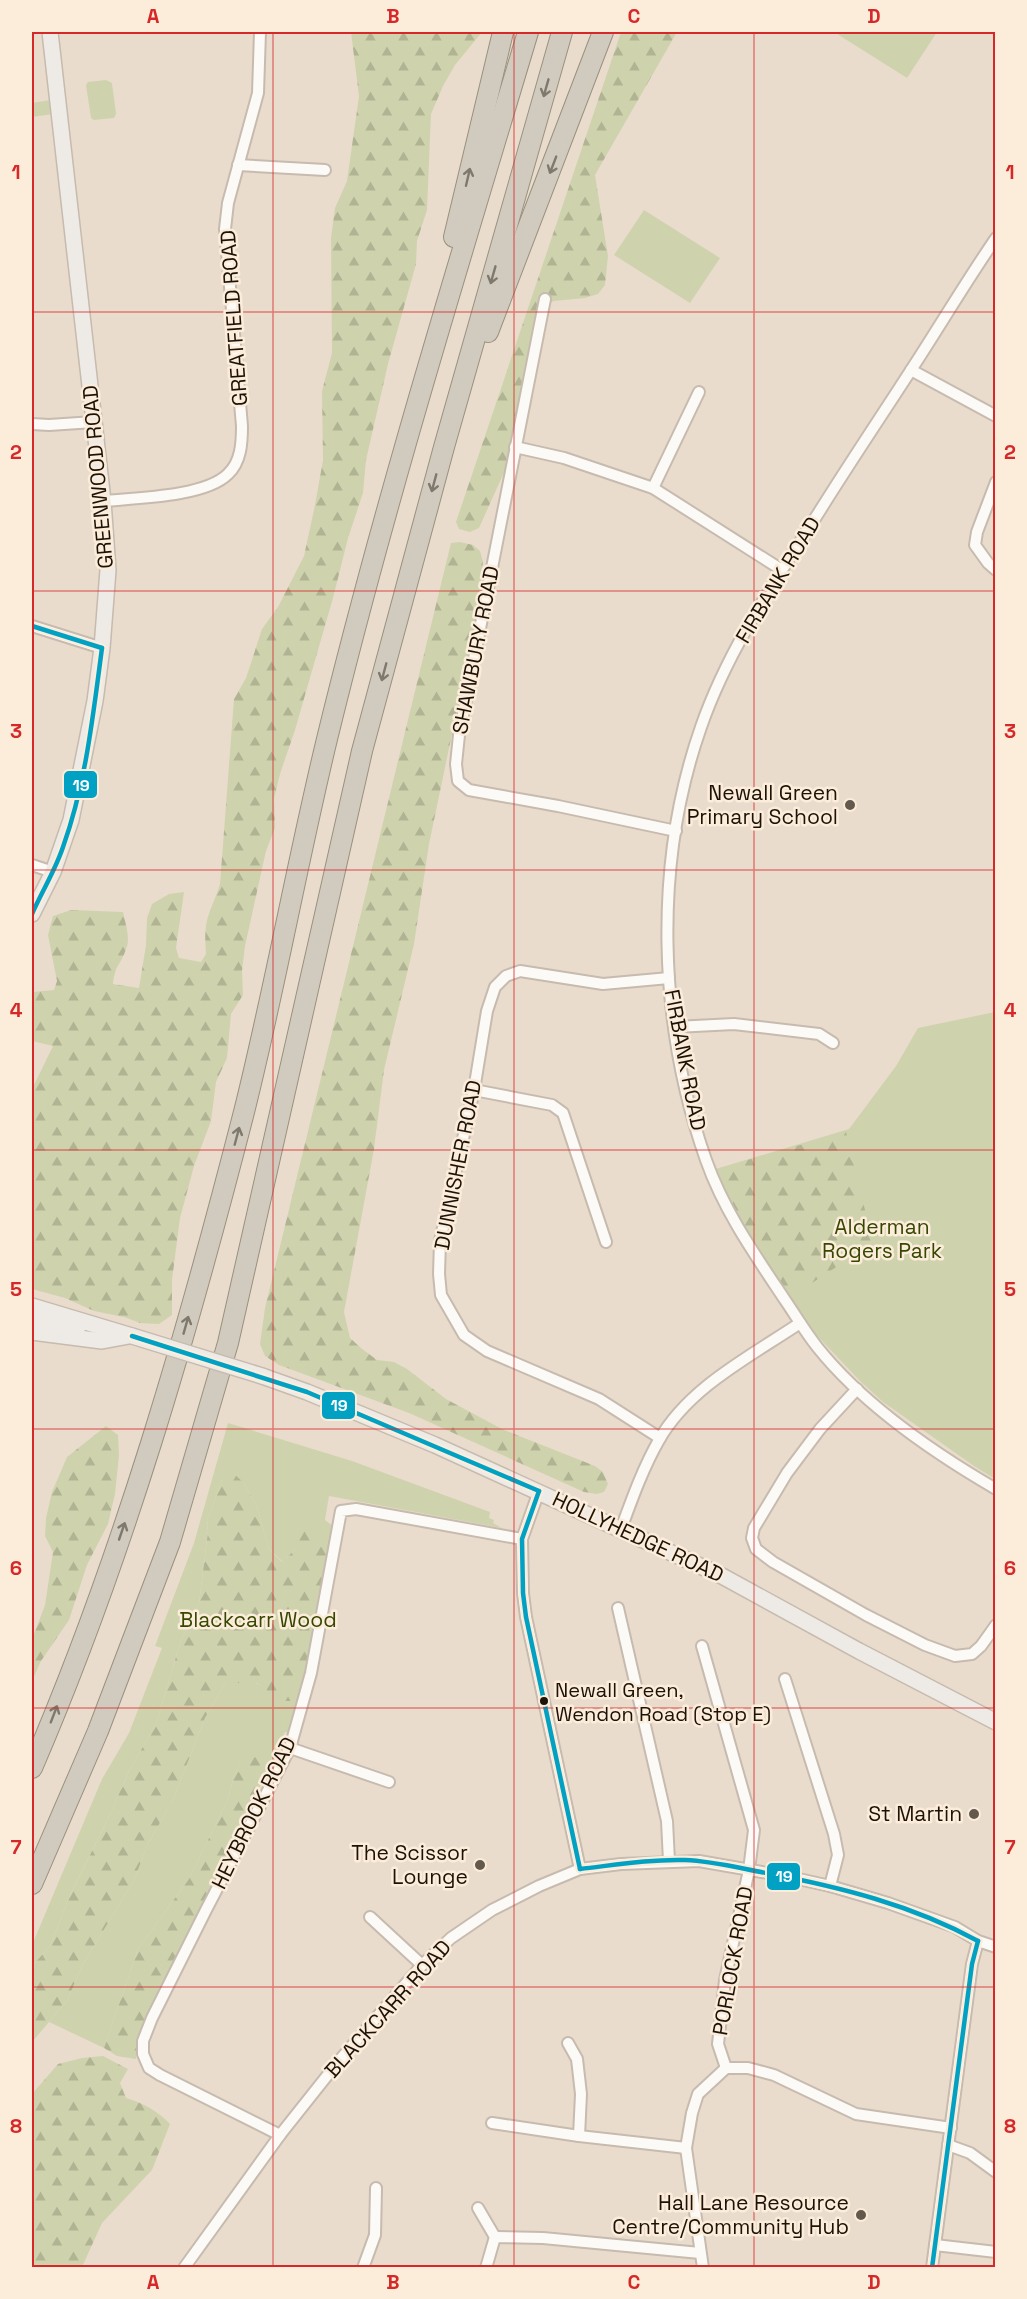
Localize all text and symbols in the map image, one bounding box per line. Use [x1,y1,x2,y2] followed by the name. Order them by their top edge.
[147,3,160,29] text: A
[386,3,400,29] text: B
[628,3,641,29] text: C
[867,3,881,29] text: D
[540,78,551,97] one-way arrow
[546,155,557,174] one-way arrow
[11,159,21,185] text: 1
[1005,159,1015,185] text: 1
[463,168,474,187] one-way arrow
[214,229,253,407] street label: GREATFIELD ROAD
[486,265,498,284] one-way arrow
[76,384,119,570] street label: GREENWOOD ROAD
[10,439,22,465] text: 2
[1004,439,1016,465] text: 2
[428,473,439,492] one-way arrow
[729,511,826,648] street label: FIRBANK ROAD
[446,564,505,736] street label: SHAWBURY ROAD
[377,662,389,681] one-way arrow
[10,718,22,744] text: 3
[1004,718,1016,744] text: 3
[63,770,98,799] line badge: 19
[72,775,90,796] text: 19
[687,779,838,830] place label: Newall Green Primary School
[843,798,857,812] marker: Newall Green Primary School
[659,987,712,1133] street label: FIRBANK ROAD
[10,997,23,1023] text: 4
[1004,997,1017,1023] text: 4
[428,1078,487,1252] street label: DUNNISHER ROAD
[232,1127,243,1146] one-way arrow
[822,1213,942,1264] park label: Alderman Rogers Park
[10,1276,22,1302] text: 5
[1004,1276,1016,1302] text: 5
[181,1316,192,1335] one-way arrow
[321,1391,356,1420] line badge: 19
[330,1395,348,1416] text: 19
[548,1485,728,1588] street label: HOLLYHEDGE ROAD
[118,1522,129,1541] one-way arrow
[10,1555,22,1581] text: 6
[1004,1555,1016,1581] text: 6
[179,1606,337,1633] park label: Blackcarr Wood
[555,1677,771,1727] place label: Newall Green, Wendon Road (Stop E)
[538,1695,550,1707] marker: Newall Green, Wendon Road (Stop E)
[50,1705,61,1724] one-way arrow
[205,1732,302,1893] street label: HEYBROOK ROAD
[868,1800,962,1827] place label: St Martin
[967,1807,981,1821] marker: St Martin
[10,1834,22,1860] text: 7
[1004,1834,1016,1860] text: 7
[351,1839,468,1890] place label: The Scissor Lounge
[473,1858,487,1872] marker: The Scissor Lounge
[766,1862,801,1891] line badge: 19
[775,1866,793,1887] text: 19
[706,1884,759,2038] street label: PORLOCK ROAD
[318,1934,457,2083] street label: BLACKCARR ROAD
[10,2113,22,2139] text: 8
[1004,2113,1016,2139] text: 8
[612,2189,849,2240] place label: Hall Lane Resource Centre/Community Hub
[854,2208,868,2222] marker: Hall Lane Resource Centre/Community Hub
[147,2269,160,2295] text: A
[386,2269,400,2295] text: B
[628,2269,641,2295] text: C
[867,2269,881,2295] text: D

